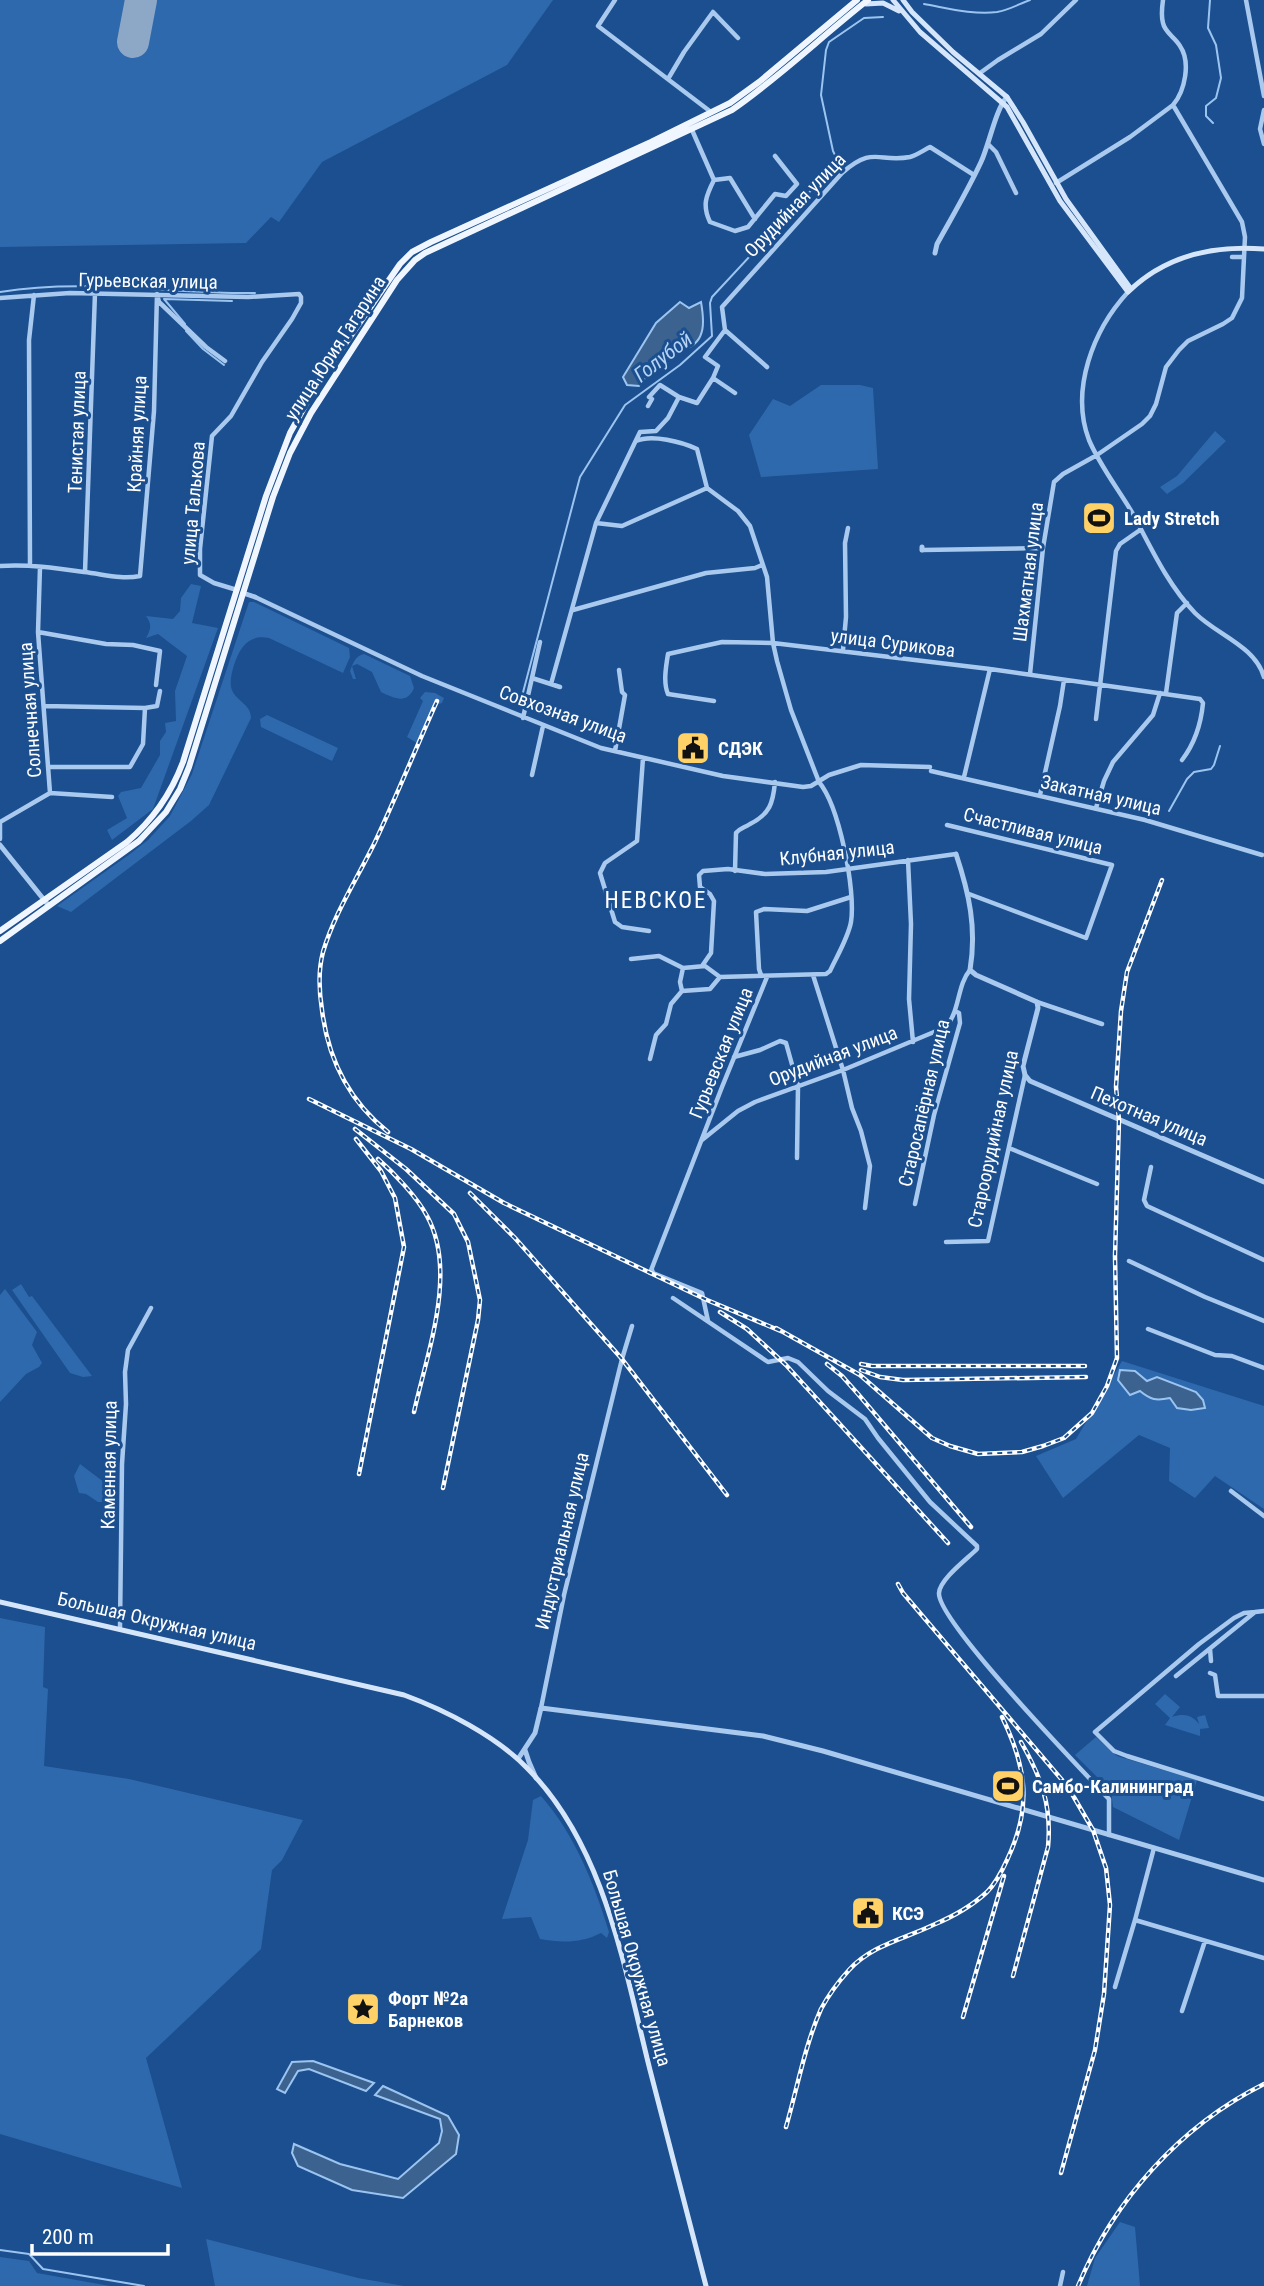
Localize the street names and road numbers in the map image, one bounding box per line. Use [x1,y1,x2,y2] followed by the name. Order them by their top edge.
[740,148,850,262] street label: Орудийная улица
[78,268,218,294] street label: Гурьевская улица
[280,271,390,425] street label: улица Юрия Гагарина
[63,370,91,494] street label: Тенистая улица
[122,375,152,493] street label: Крайняя улица
[176,440,210,566] street label: улица Талькова
[1008,501,1048,643] street label: Шахматная улица
[829,624,957,662] street label: улица Сурикова
[14,641,46,779] street label: Солнечная улица
[496,680,630,748] street label: Совхозная улица
[1038,770,1164,820] street label: Закатная улица
[961,803,1105,859] street label: Счастливая улица
[778,836,896,870] street label: Клубная улица
[684,984,758,1122] street label: Гурьевская улица
[894,1017,954,1189] street label: Старосапёрная улица
[765,1021,901,1091] street label: Орудийная улица
[963,1048,1023,1230] street label: Староорудийная улица
[1087,1081,1211,1151] street label: Пехотная улица
[96,1400,122,1530] street label: Каменная улица
[530,1450,594,1632] street label: Индустриальная улица
[55,1587,259,1655] street label: Большая Окружная улица
[598,1867,676,2069] street label: Большая Окружная улица

